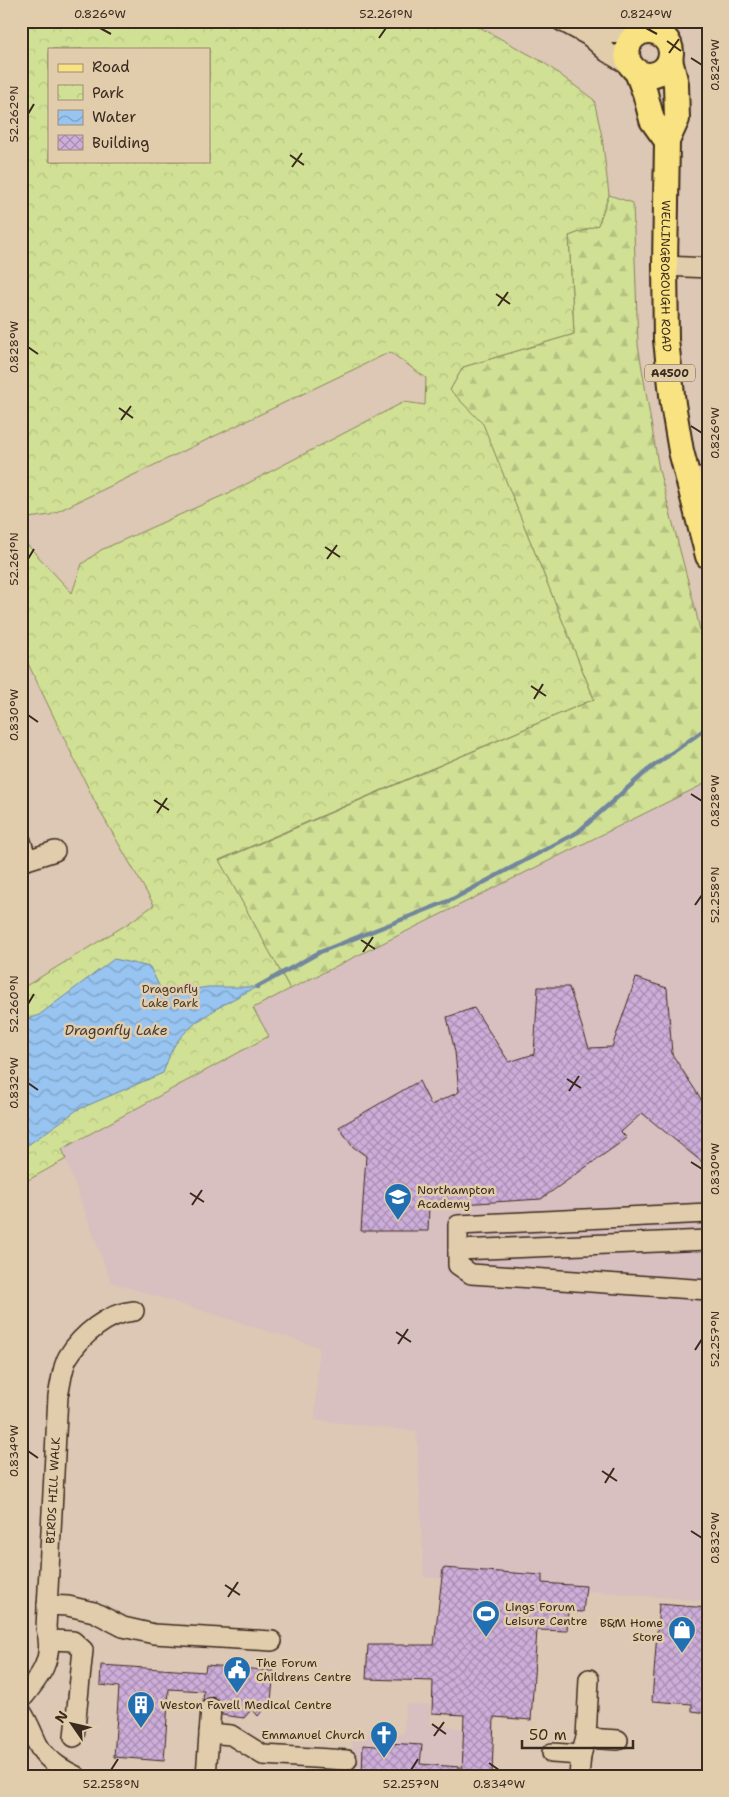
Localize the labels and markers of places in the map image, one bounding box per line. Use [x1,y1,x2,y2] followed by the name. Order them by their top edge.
[383,1182,413,1221] school or university icon: Northampton Academy
[417,1182,495,1212] place label: Northampton Academy
[471,1599,501,1638] sports icon: Lings Forum Leisure Centre
[505,1599,588,1629] place label: Lings Forum Leisure Centre
[600,1615,663,1645] place label: B&M Home Store
[667,1615,697,1654] shop icon: B&M Home Store
[222,1655,252,1694] public building icon: The Forum Childrens Centre
[256,1655,352,1685] place label: The Forum Childrens Centre
[126,1690,156,1729] building icon: Weston Favell Medical Centre
[160,1697,332,1713] place label: Weston Favell Medical Centre
[369,1720,399,1759] church icon: Emmanuel Church
[262,1727,365,1743] place label: Emmanuel Church

